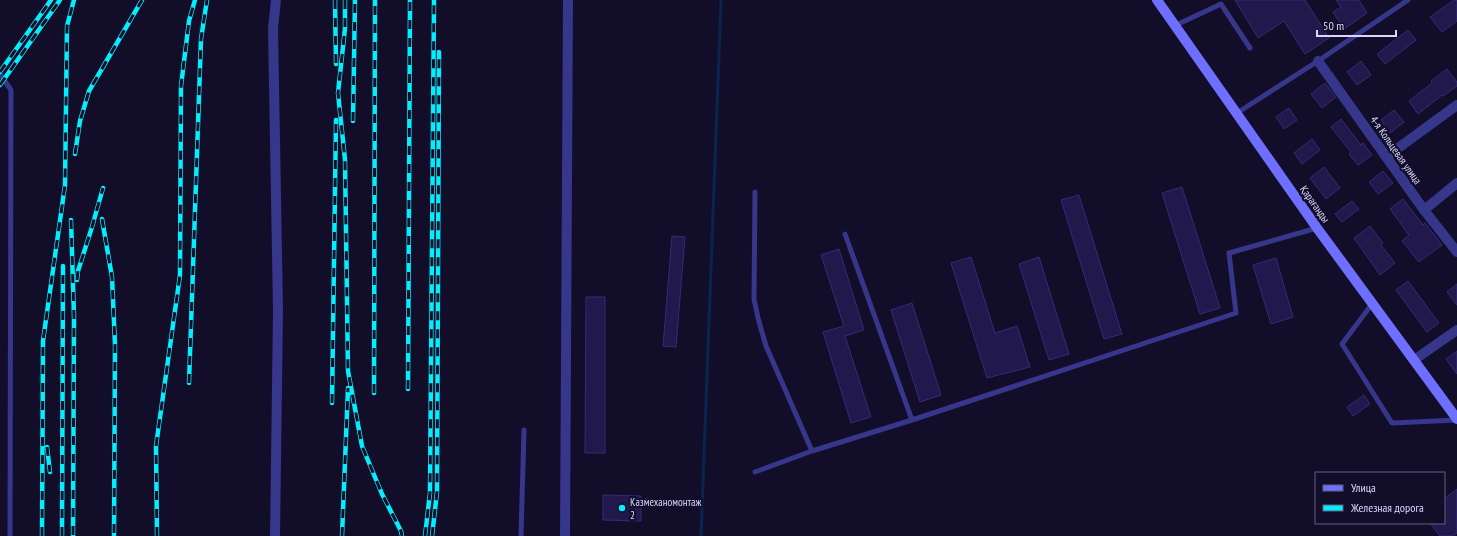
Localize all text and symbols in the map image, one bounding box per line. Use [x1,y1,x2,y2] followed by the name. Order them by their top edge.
[1317,12,1396,38] scale bar
[1323,18,1344,33] text: 50 m
[1367,113,1425,187] street label: 4-я Кольцевая улица
[1297,183,1333,225] street label: Қарағанды
[1315,472,1445,524] legend
[1351,480,1376,495] text: Улица
[630,495,701,522] place label: Казмеханомонтаж 2
[1350,500,1424,515] text: Железная дорога
[617,503,627,513] marker: Казмеханомонтаж 2

